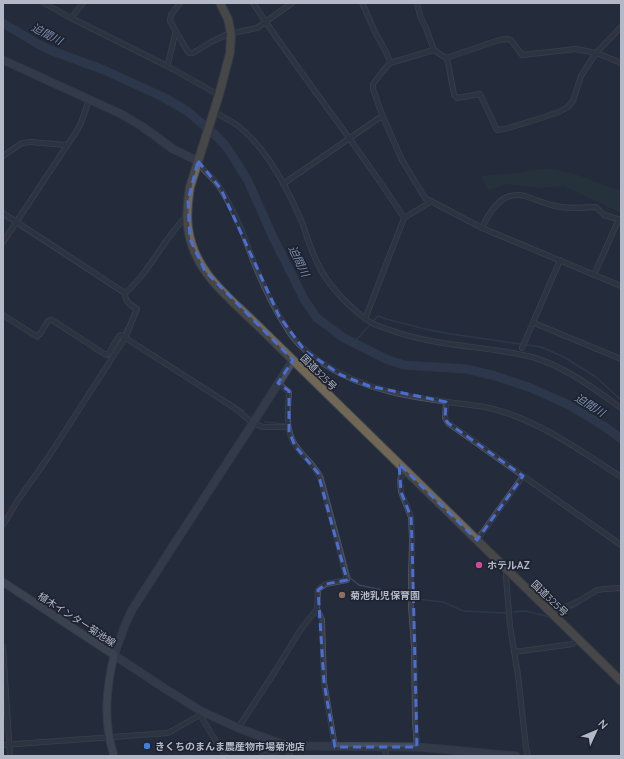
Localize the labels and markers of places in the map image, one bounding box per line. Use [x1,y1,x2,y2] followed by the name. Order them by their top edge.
[487,559,530,572] place label: ホテルAZ
[474,560,484,570] marker: ホテルAZ
[350,589,420,602] place label: 菊池乳児保育園
[337,590,347,600] marker: 菊池乳児保育園
[155,740,305,753] place label: きくちのまんま農産物市場菊池店
[142,741,152,751] marker: きくちのまんま農産物市場菊池店

